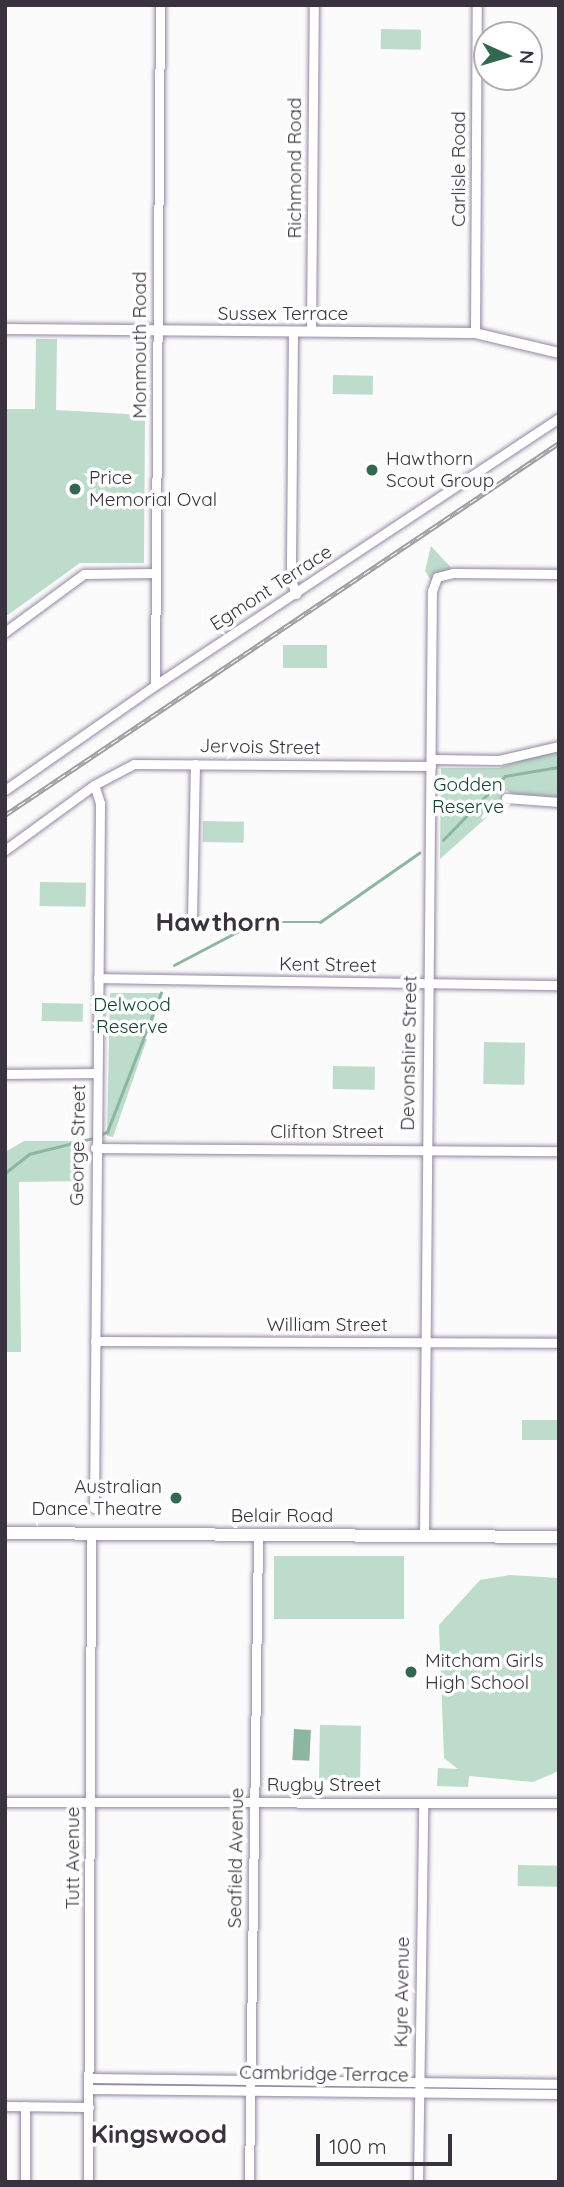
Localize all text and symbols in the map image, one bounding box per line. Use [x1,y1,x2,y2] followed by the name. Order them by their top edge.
[473,21,543,91] north arrow
[514,50,539,65] text: N
[284,97,306,239] street label: Richmond Road
[448,111,470,227] street label: Carlisle Road
[129,271,151,419] street label: Monmouth Road
[218,303,348,325] street label: Sussex Terrace
[386,448,494,492] place label: Hawthorn Scout Group
[364,462,380,478] marker: Hawthorn Scout Group
[89,467,217,511] place label: Price Memorial Oval
[67,481,83,497] marker: Price Memorial Oval
[206,540,336,636] street label: Egmont Terrace
[199,735,321,759] street label: Jervois Street
[432,774,504,818] park label: Godden Reserve
[155,906,281,938] district label: Hawthorn
[279,953,377,977] street label: Kent Street
[396,975,422,1131] street label: Devonshire Street
[93,994,171,1038] park label: Delwood Reserve
[66,1084,90,1206] street label: George Street
[270,1121,384,1143] street label: Clifton Street
[266,1314,388,1336] street label: William Street
[31,1476,162,1520] place label: Australian Dance Theatre
[168,1490,184,1506] marker: Australian Dance Theatre
[231,1505,333,1527] street label: Belair Road
[425,1650,544,1694] place label: Mitcham Girls High School
[403,1664,419,1680] marker: Mitcham Girls High School
[267,1774,381,1796] street label: Rugby Street
[223,1788,249,1928] street label: Seafield Avenue
[62,1806,84,1910] street label: Tutt Avenue
[390,1936,414,2048] street label: Kyre Avenue
[239,2061,409,2087] street label: Cambridge Terrace
[91,2118,227,2150] district label: Kingswood
[319,2120,456,2164] scale bar
[329,2133,387,2159] text: 100 m

